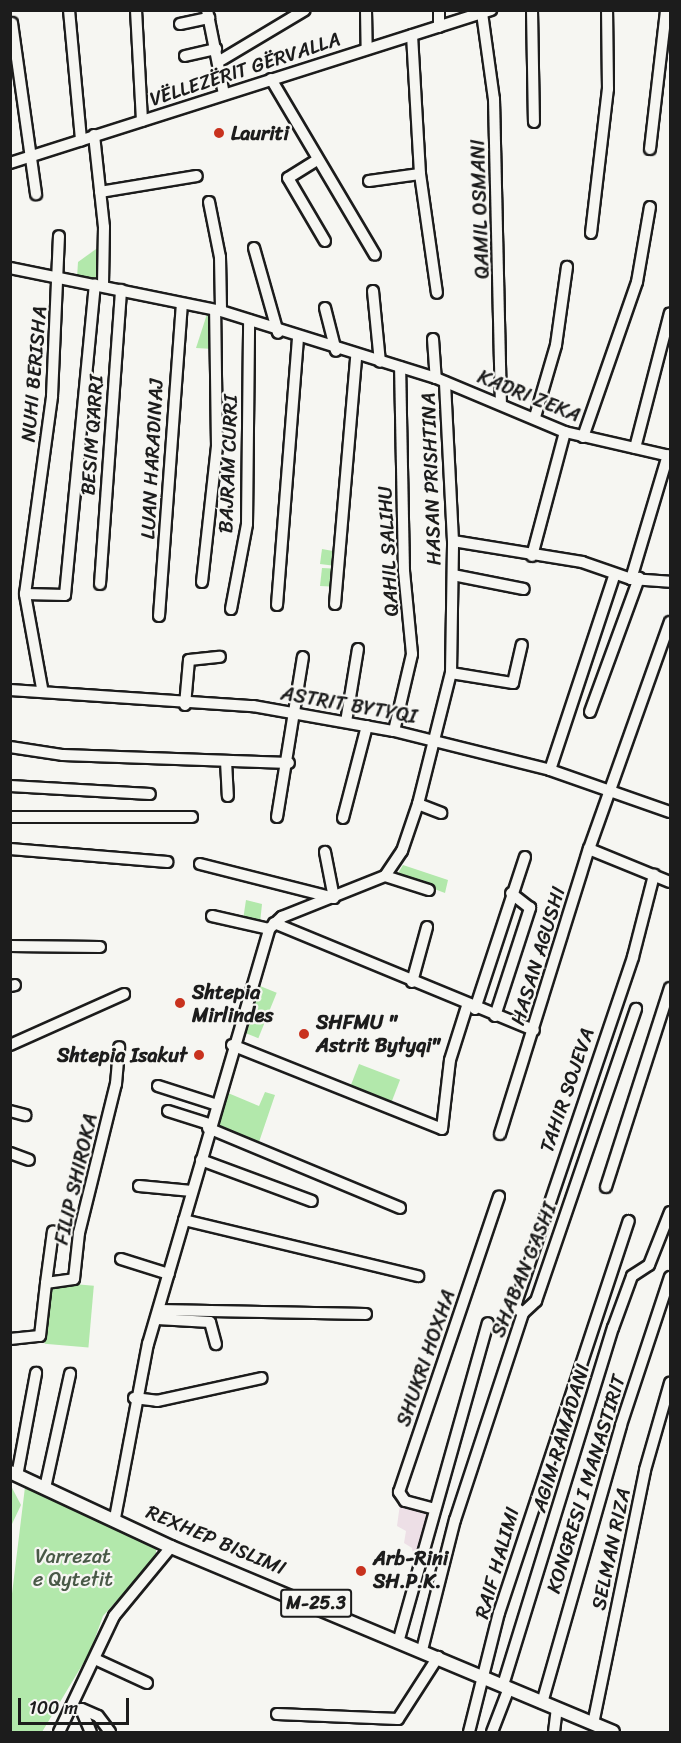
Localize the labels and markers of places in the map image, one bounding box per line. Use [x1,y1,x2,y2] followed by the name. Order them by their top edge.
[231,121,289,145] place label: Lauriti
[212,126,226,140] marker: Lauriti
[192,980,273,1027] place label: Shtepia Mirlindes
[173,996,187,1010] marker: Shtepia Mirlindes
[316,1011,440,1058] place label: SHFMU " Astrit Bytyqi"
[297,1027,311,1041] marker: SHFMU " Astrit Bytyqi"
[57,1043,187,1067] place label: Shtepia Isakut
[192,1048,206,1062] marker: Shtepia Isakut
[373,1547,448,1594] place label: Arb-Rini SH.P.K.
[354,1564,368,1578] marker: Arb-Rini SH.P.K.

